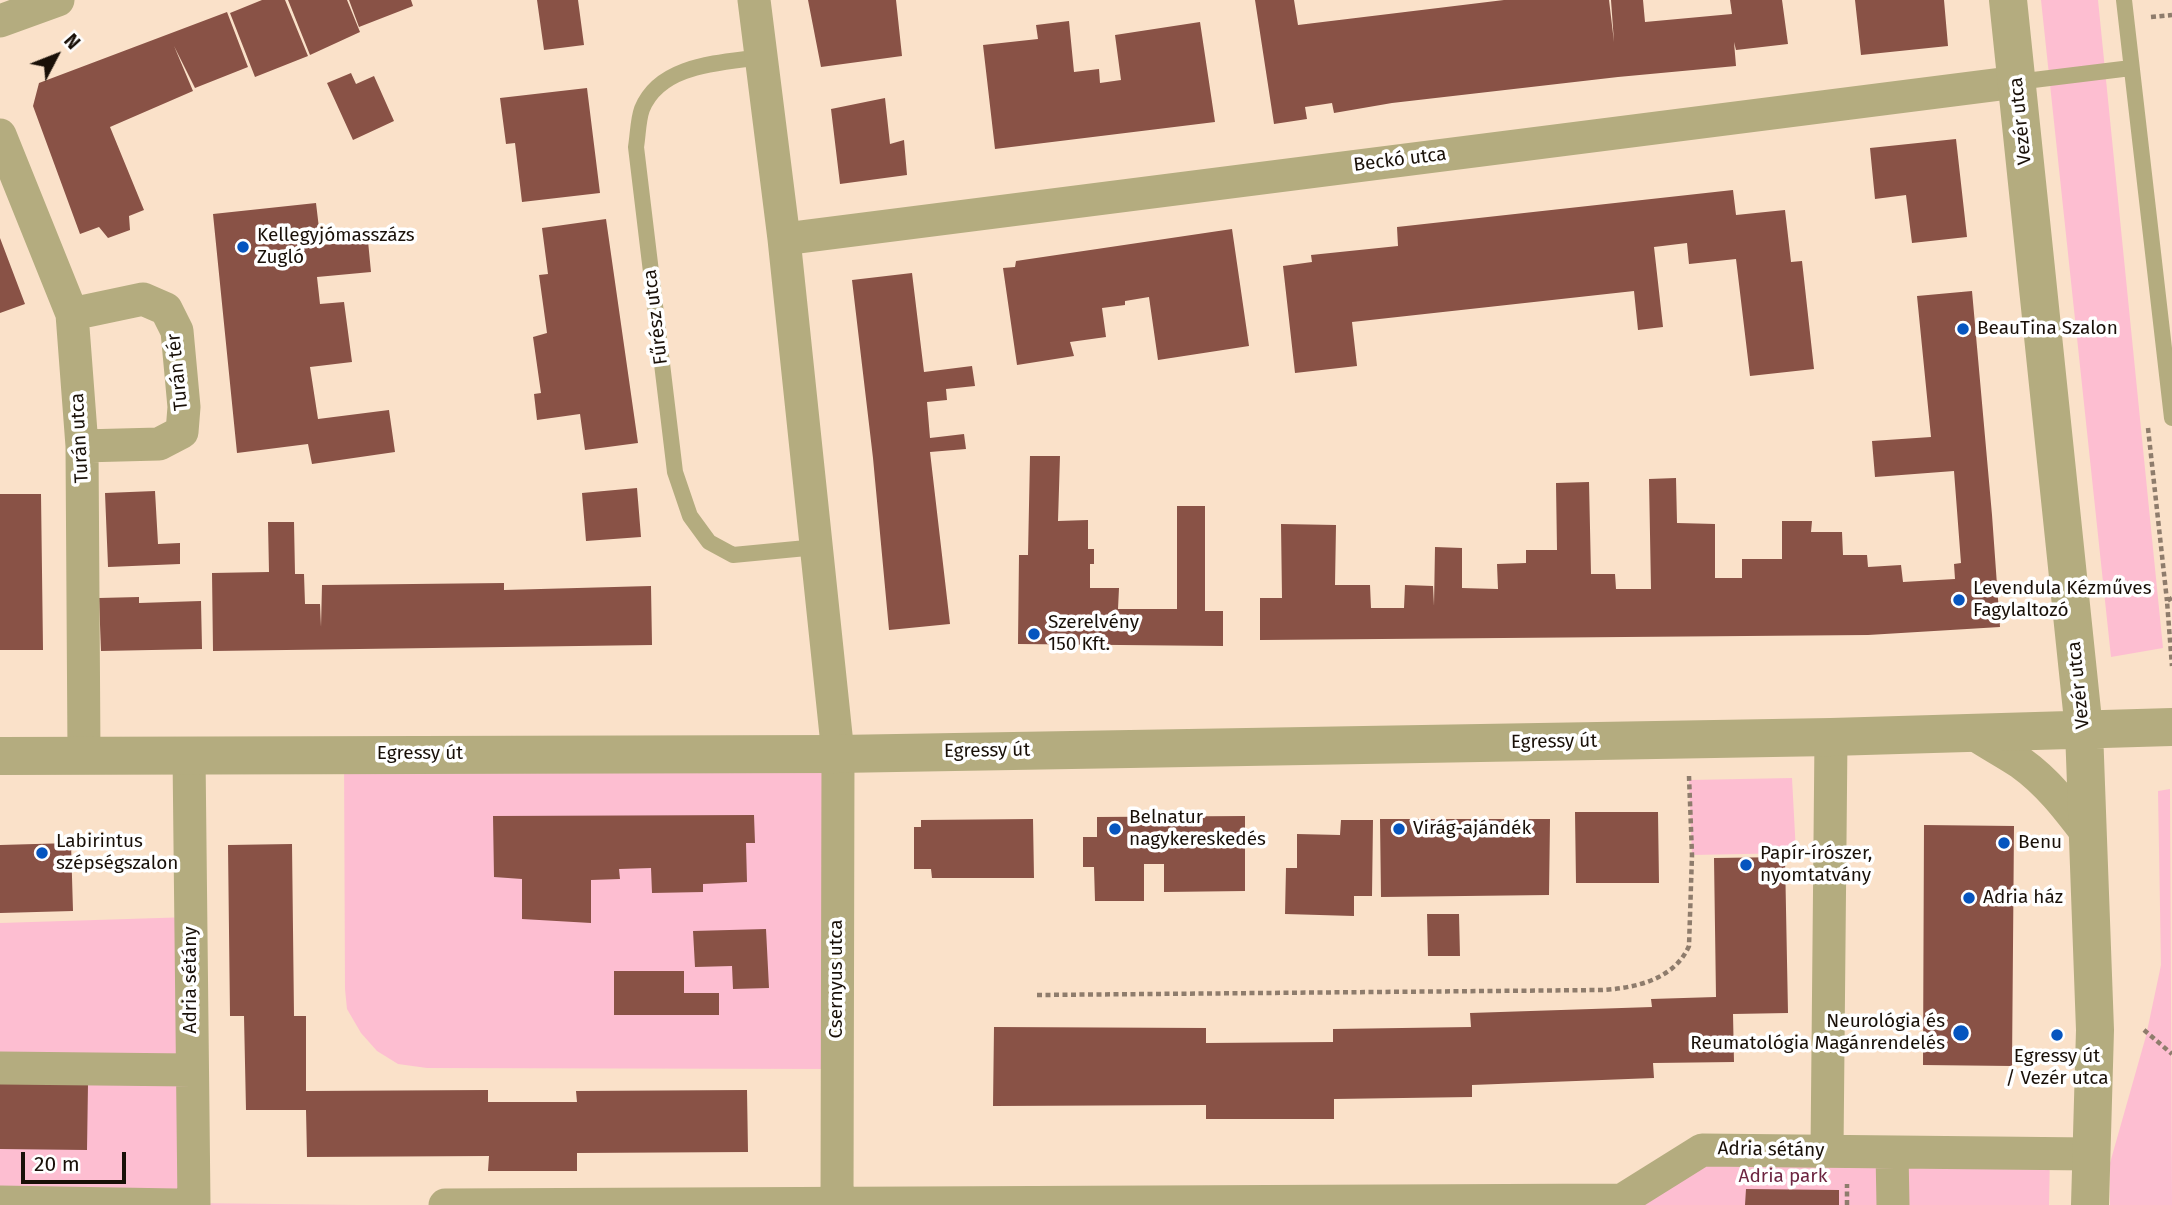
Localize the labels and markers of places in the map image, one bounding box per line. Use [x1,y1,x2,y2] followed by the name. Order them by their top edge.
[257,225,415,269] place label: Kellegyjómasszázs Zugló
[235,239,251,255] marker: Kellegyjómasszázs Zugló
[1977,318,2118,340] place label: BeauTina Szalon
[1955,321,1971,337] marker: BeauTina Szalon
[1973,578,2152,622] place label: Levendula Kézműves Fagylaltozó
[1951,592,1967,608] marker: Levendula Kézműves Fagylaltozó
[1048,612,1139,656] place label: Szerelvény 150 Kft.
[1026,626,1042,642] marker: Szerelvény 150 Kft.
[1129,807,1266,851] place label: Belnatur nagykereskedés
[1413,818,1531,840] place label: Virág-ajándék
[1107,821,1123,837] marker: Belnatur nagykereskedés
[1391,821,1407,837] marker: Virág-ajándék
[56,831,178,875] place label: Labirintus szépségszalon
[2018,832,2062,854] place label: Benu
[1996,835,2012,851] marker: Benu
[1760,843,1872,887] place label: Papír-írószer, nyomtatvány
[34,845,50,861] marker: Labirintus szépségszalon
[1738,857,1754,873] marker: Papír-írószer, nyomtatvány
[1983,887,2063,909] place label: Adria ház
[1961,890,1977,906] marker: Adria ház
[1690,1011,1945,1055] place label: Neurológia és Reumatológia Magánrendelés
[1951,1023,1971,1043] marker: Neurológia és Reumatológia Magánrendelés
[2049,1027,2065,1043] marker: Egressy út / Vezér utca
[2006,1046,2108,1090] place label: Egressy út / Vezér utca

